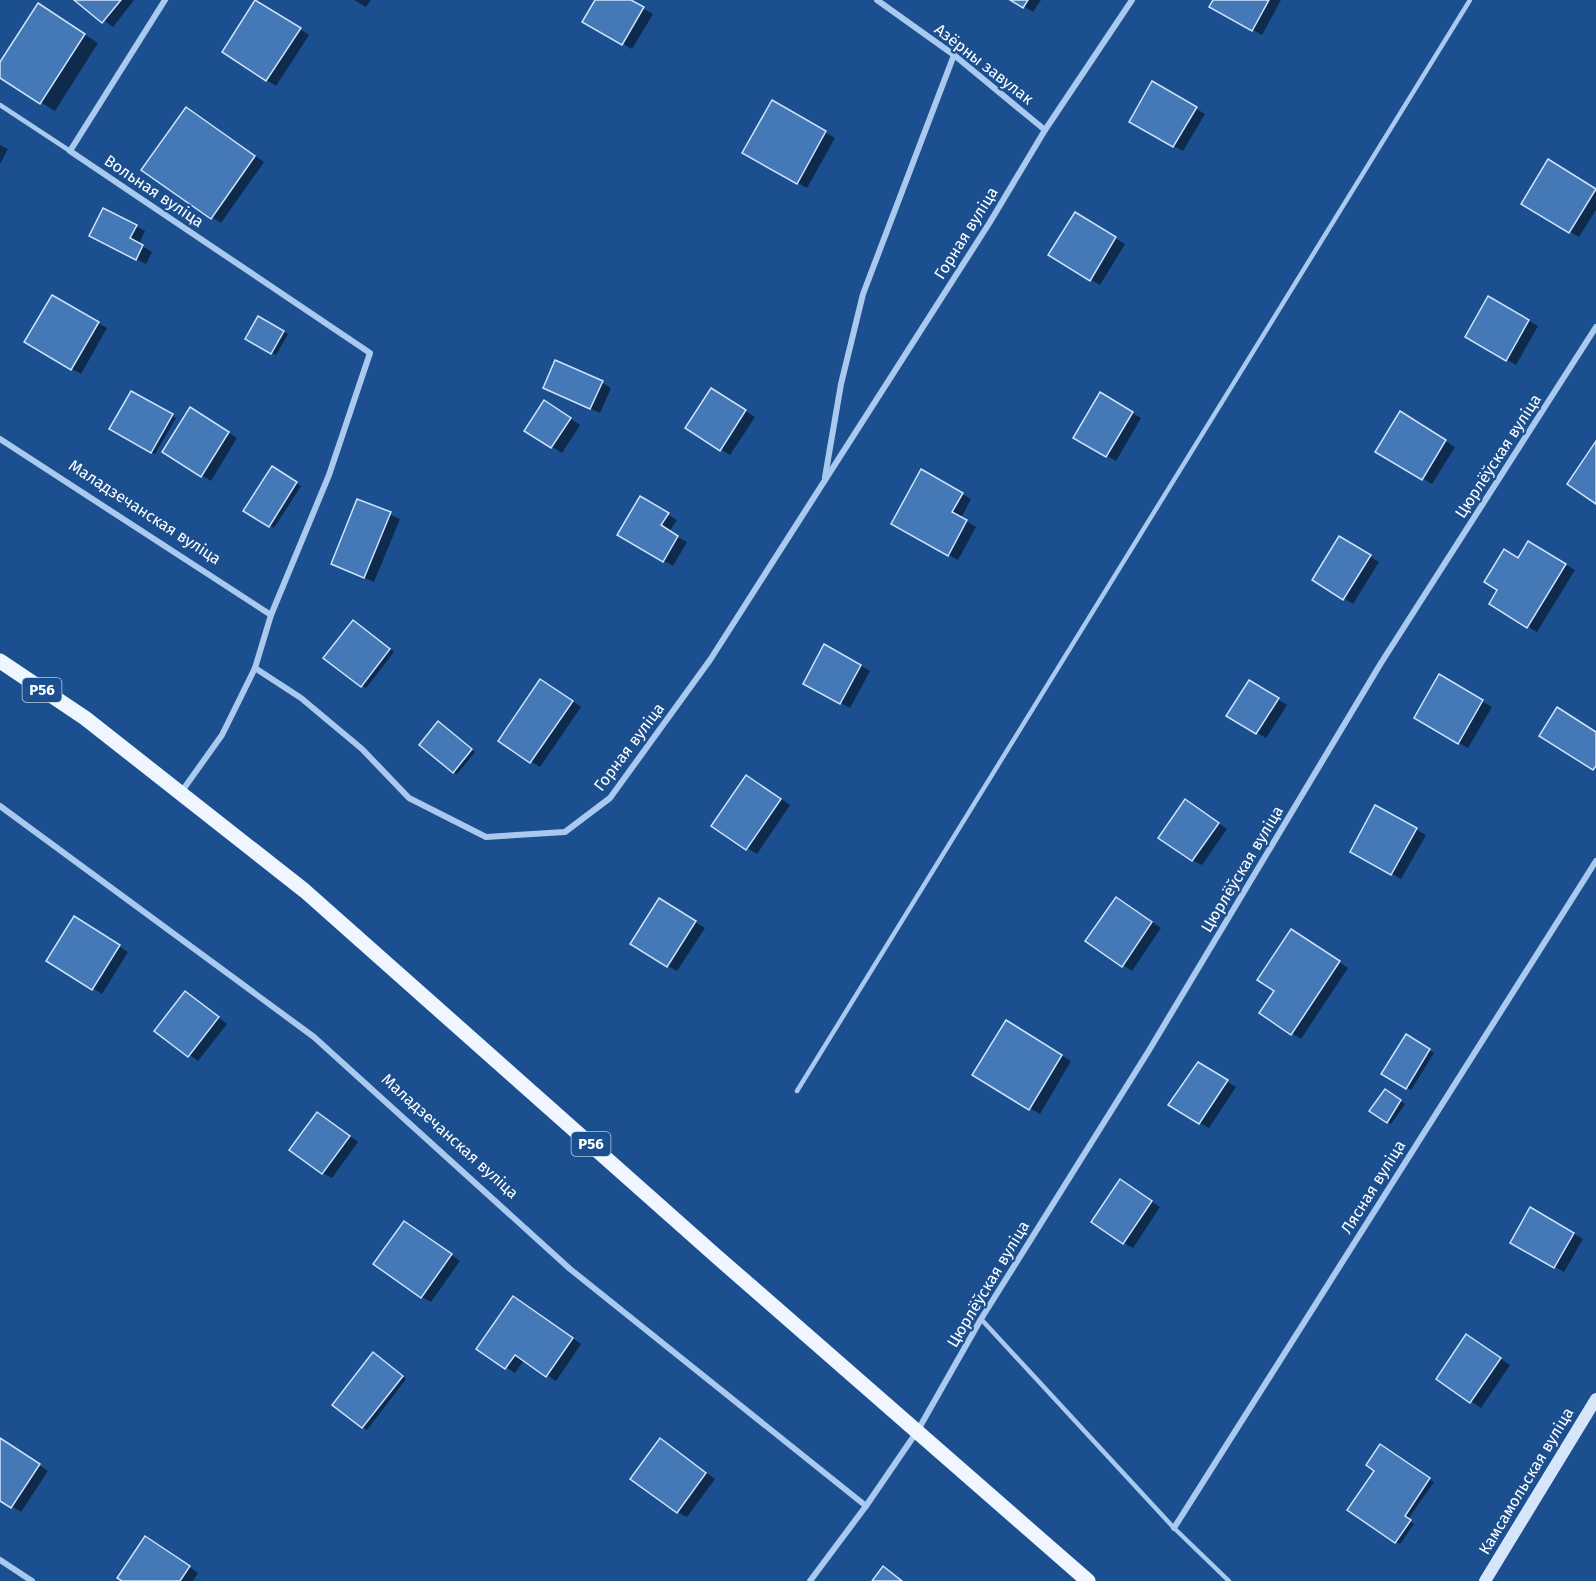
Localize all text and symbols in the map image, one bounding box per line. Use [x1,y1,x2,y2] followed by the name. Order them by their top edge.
[931,20,1038,109] street label: Азёрны завулак
[101,151,207,231] street label: Вольная вуліца
[930,183,1002,283] street label: Горная вуліца
[1451,390,1545,522] street label: Цюрлёўская вуліца
[65,456,225,568] street label: Маладзечанская вуліца
[22,678,62,702] road number: Р56
[590,699,668,795] street label: Горная вуліца
[1197,802,1287,936] street label: Цюрлёўская вуліца
[378,1070,522,1202] street label: Маладзечанская вуліца
[572,1132,610,1156] road number: Р56
[1337,1137,1409,1237] street label: Лясная вуліца
[943,1217,1033,1351] street label: Цюрлёўская вуліца
[1475,1404,1577,1558] street label: Камсамольская вуліца

